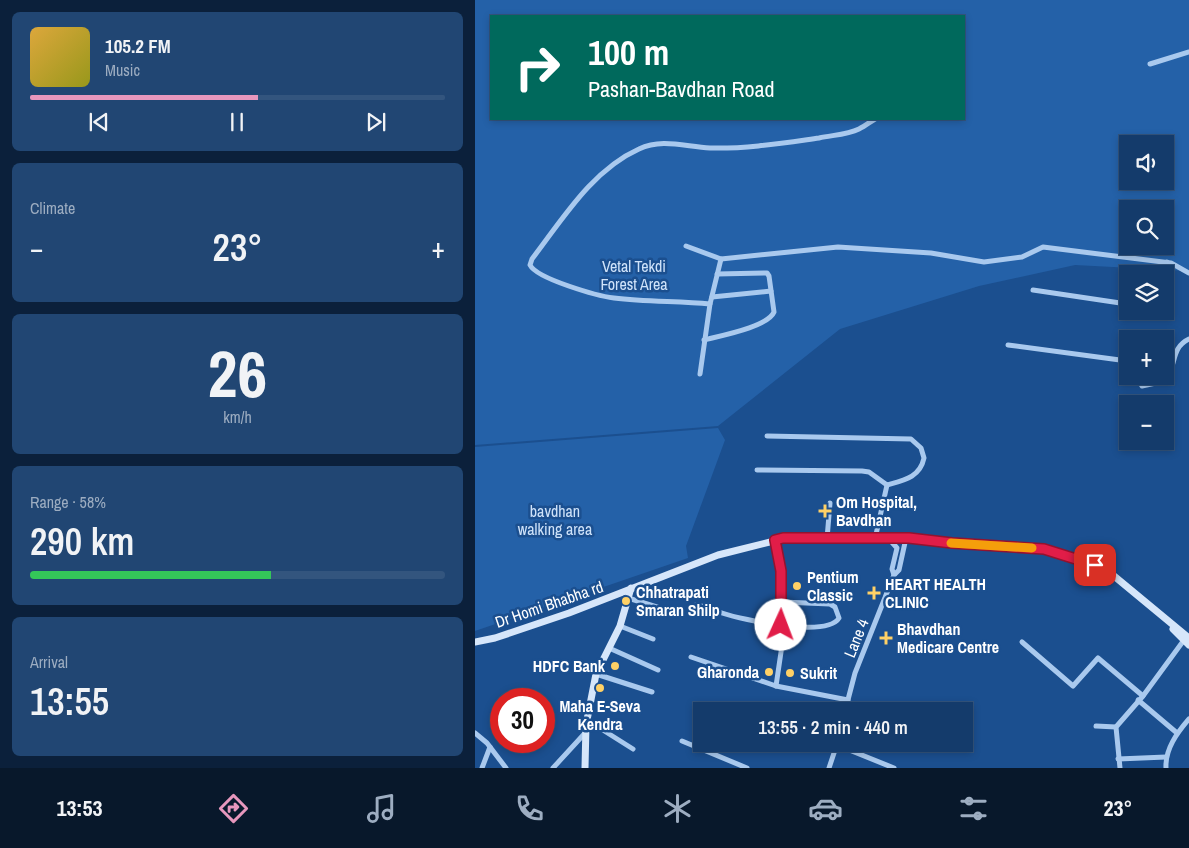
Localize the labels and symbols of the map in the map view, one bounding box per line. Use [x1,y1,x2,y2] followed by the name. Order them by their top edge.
[600,255,668,295] park label: Vetal Tekdi Forest Area
[836,491,917,531] place label: Om Hospital, Bavdhan
[518,500,593,540] park label: bavdhan walking area
[818,504,832,518] marker: Om Hospital, Bavdhan
[1074,544,1116,586] pin
[807,566,859,606] place label: Pentium Classic
[885,573,986,613] place label: HEART HEALTH CLINIC
[492,575,606,633] street label: Dr Homi Bhabha rd
[791,580,803,592] marker: Pentium Classic
[636,581,720,621] place label: Chhatrapati Smaran Shilp
[867,586,881,600] marker: HEART HEALTH CLINIC
[620,595,632,607] marker: Chhatrapati Smaran Shilp
[754,598,806,650] position arrow
[838,615,874,661] street label: Lane 4
[897,618,999,658] place label: Bhavdhan Medicare Centre
[879,631,893,645] marker: Bhavdhan Medicare Centre
[533,655,606,677] place label: HDFC Bank
[609,660,621,672] marker: HDFC Bank
[697,661,760,683] place label: Gharonda
[800,662,838,684] place label: Sukrit
[763,666,775,678] marker: Gharonda
[784,667,796,679] marker: Sukrit
[594,682,606,694] marker: Maha E-Seva Kendra
[490,688,555,753] speed limit sign: 30
[560,695,641,735] place label: Maha E-Seva Kendra

